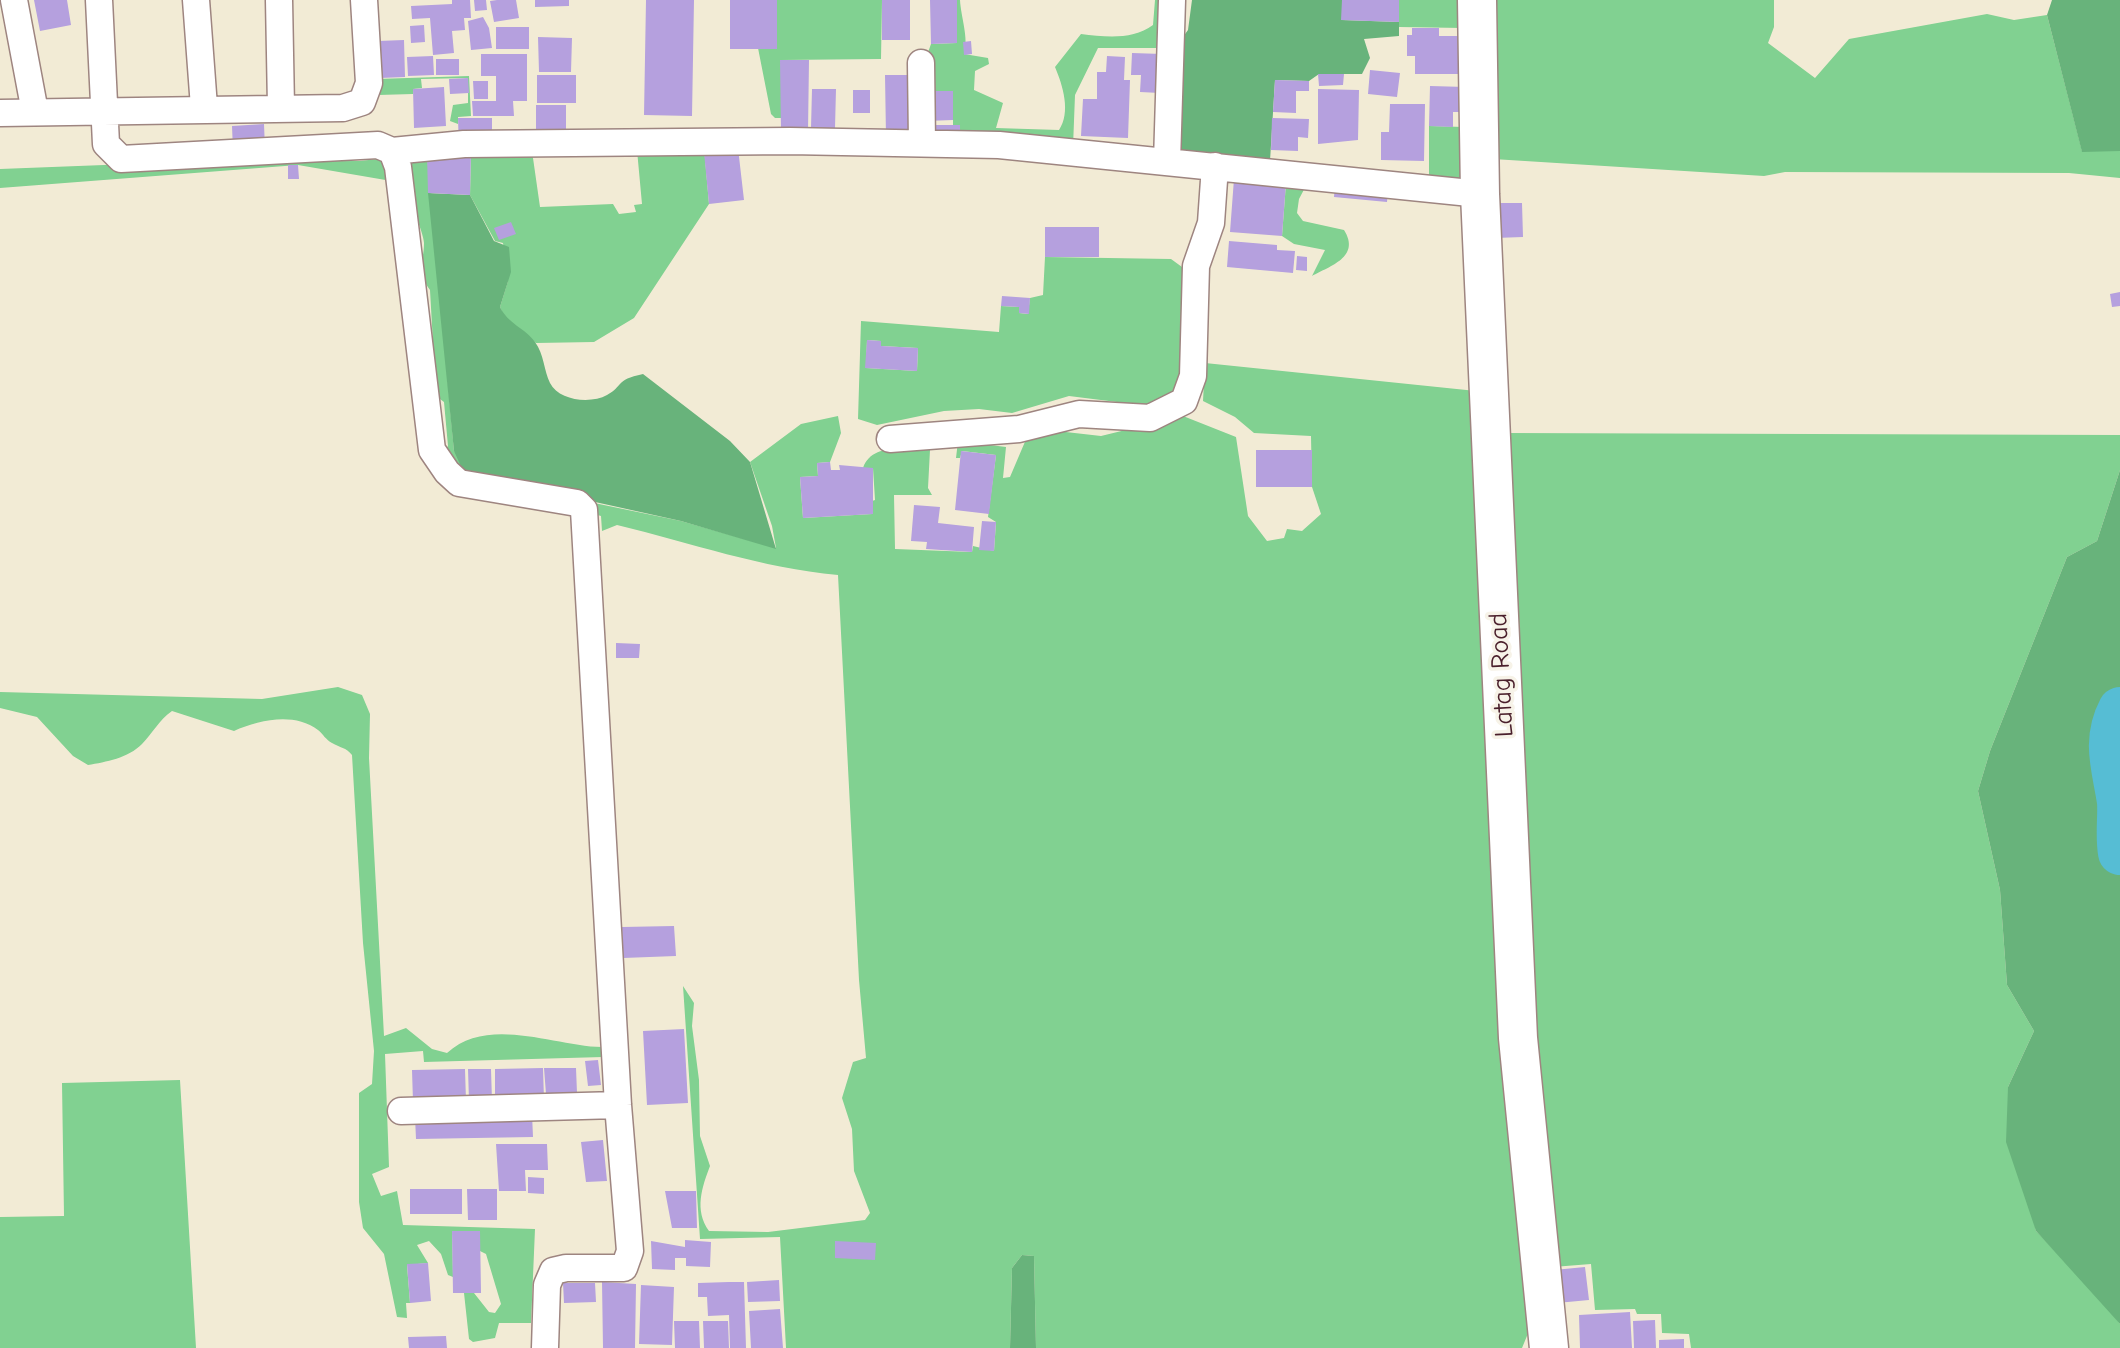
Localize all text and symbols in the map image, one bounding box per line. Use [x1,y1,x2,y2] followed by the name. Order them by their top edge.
[1483,612,1521,738] street label: Latag Road

